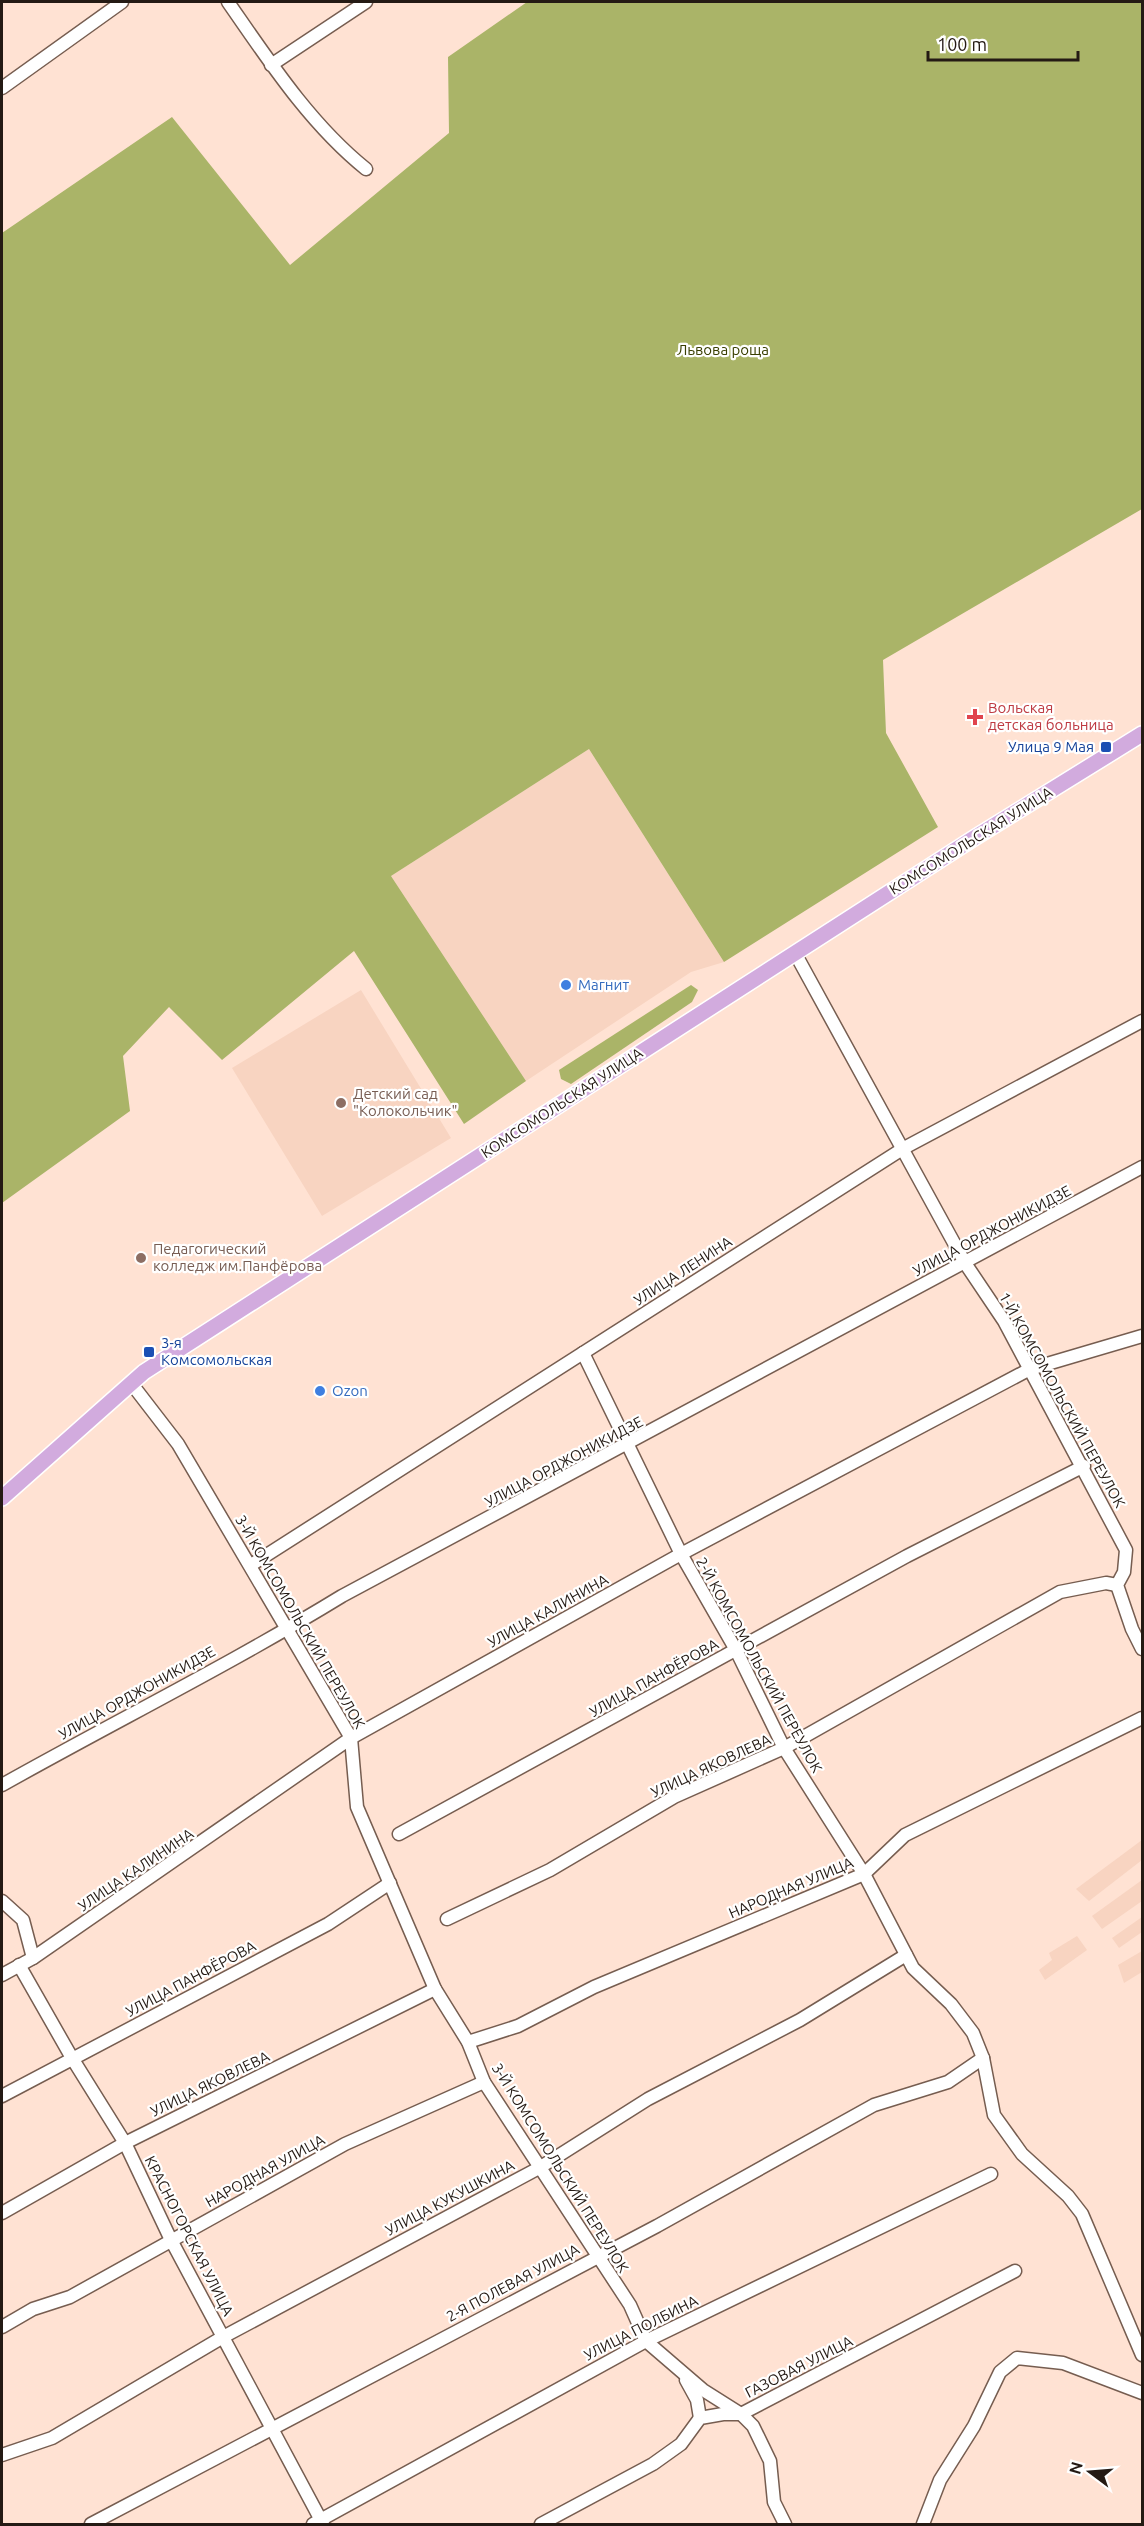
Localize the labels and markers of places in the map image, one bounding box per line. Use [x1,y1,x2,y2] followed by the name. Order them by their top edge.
[988,699,1114,733] place label: Вольская детская больница
[966,708,984,726] marker: Вольская детская больница
[1008,738,1094,755] place label: Улица 9 Мая
[1099,740,1113,754] marker: Улица 9 Мая
[578,976,629,993] place label: Магнит
[559,978,573,992] marker: Магнит
[353,1085,458,1119] place label: Детский сад "Колокольчик"
[334,1096,348,1110] marker: Детский сад "Колокольчик"
[153,1240,322,1274] place label: Педагогический колледж им.Панфёрова
[134,1251,148,1265] marker: Педагогический колледж им.Панфёрова
[161,1334,272,1368] place label: 3-я Комсомольская
[142,1345,156,1359] marker: 3-я Комсомольская
[332,1382,368,1399] place label: Ozon
[313,1384,327,1398] marker: Ozon

